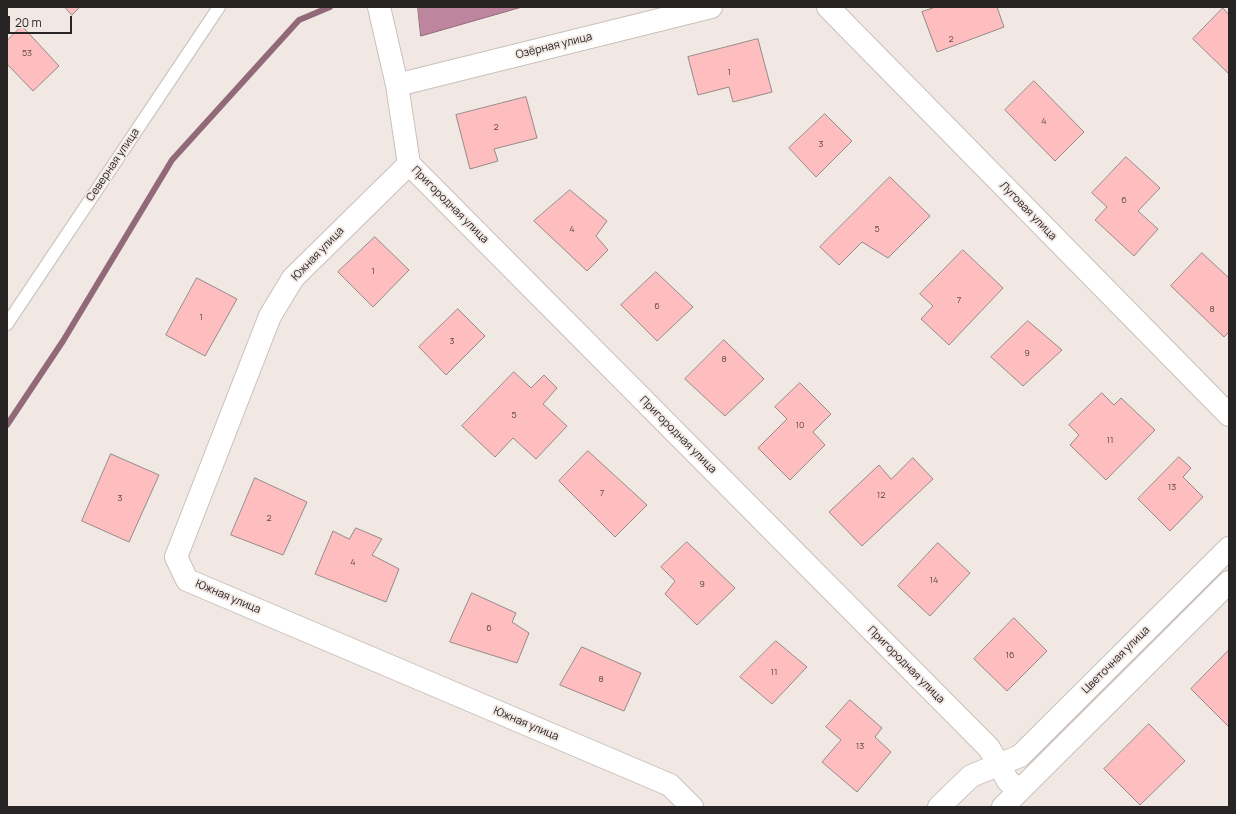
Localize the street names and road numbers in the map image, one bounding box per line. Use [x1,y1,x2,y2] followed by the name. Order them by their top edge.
[514,30,594,62] street label: Озёрная улица
[84,126,142,204] street label: Северная улица
[409,164,491,246] street label: Пригородная улица
[997,179,1059,243] street label: Луговая улица
[289,224,347,284] street label: Южная улица
[637,394,719,476] street label: Пригородная улица
[193,577,263,617] street label: Южная улица
[1079,623,1153,697] street label: Цветочная улица
[865,624,947,706] street label: Пригородная улица
[491,704,561,744] street label: Южная улица

